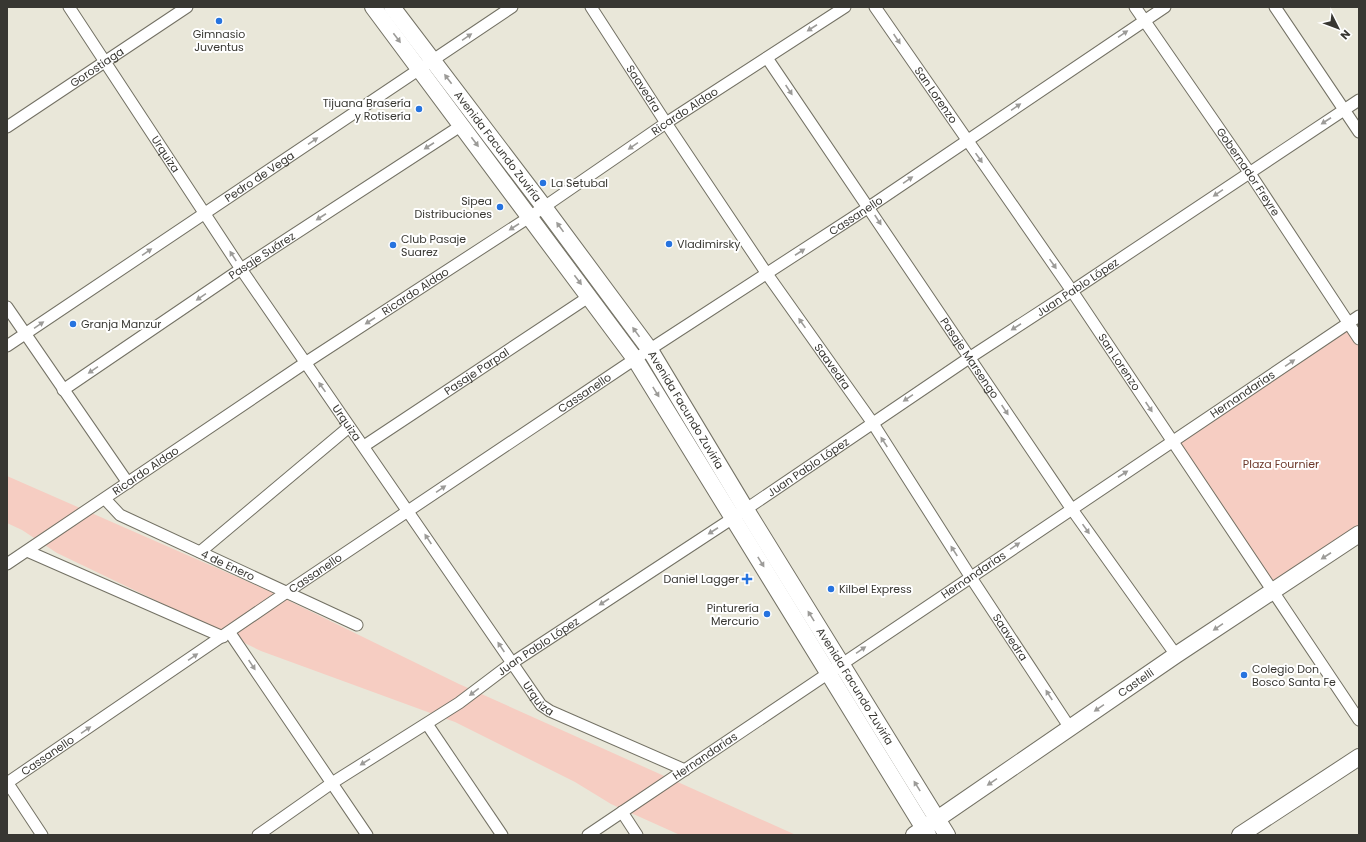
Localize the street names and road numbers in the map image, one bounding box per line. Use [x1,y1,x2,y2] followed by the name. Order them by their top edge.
[67,43,127,91] street label: Gorostiaga
[622,62,665,115] street label: Saavedra
[911,63,961,126] street label: San Lorenzo
[648,83,721,139] street label: Ricardo Aldao
[451,88,545,205] street label: Avenida Facundo Zuviría
[1213,124,1284,219] street label: Gobernador Freyre
[148,133,184,176] street label: Urquiza
[221,147,298,206] street label: Pedro de Vega
[826,192,886,239] street label: Cassanello
[225,228,298,283] street label: Pasaje Suárez
[1033,254,1122,320] street label: Juan Pablo López
[379,264,452,319] street label: Ricardo Aldao
[937,314,1003,402] street label: Pasaje Marsengo
[1095,330,1144,394] street label: San Lorenzo
[811,340,854,393] street label: Saavedra
[441,344,512,399] street label: Pasaje Parpal
[644,348,728,472] street label: Avenida Facundo Zuviría
[1207,366,1278,422] street label: Hernandarias
[555,369,614,416] street label: Cassanello
[328,401,365,444] street label: Urquiza
[764,434,852,500] street label: Juan Pablo López
[109,442,182,499] street label: Ricardo Aldao
[198,546,258,585] street label: 4 de Enero
[938,547,1009,602] street label: Hernandarias
[285,549,345,597] street label: Cassanello
[989,610,1032,664] street label: Saavedra
[494,613,582,679] street label: Juan Pablo López
[813,624,897,748] street label: Avenida Facundo Zuviría
[1114,664,1157,701] street label: Castelli
[519,678,557,719] street label: Urquiza
[669,728,741,784] street label: Hernandarias
[18,732,77,779] street label: Cassanello

